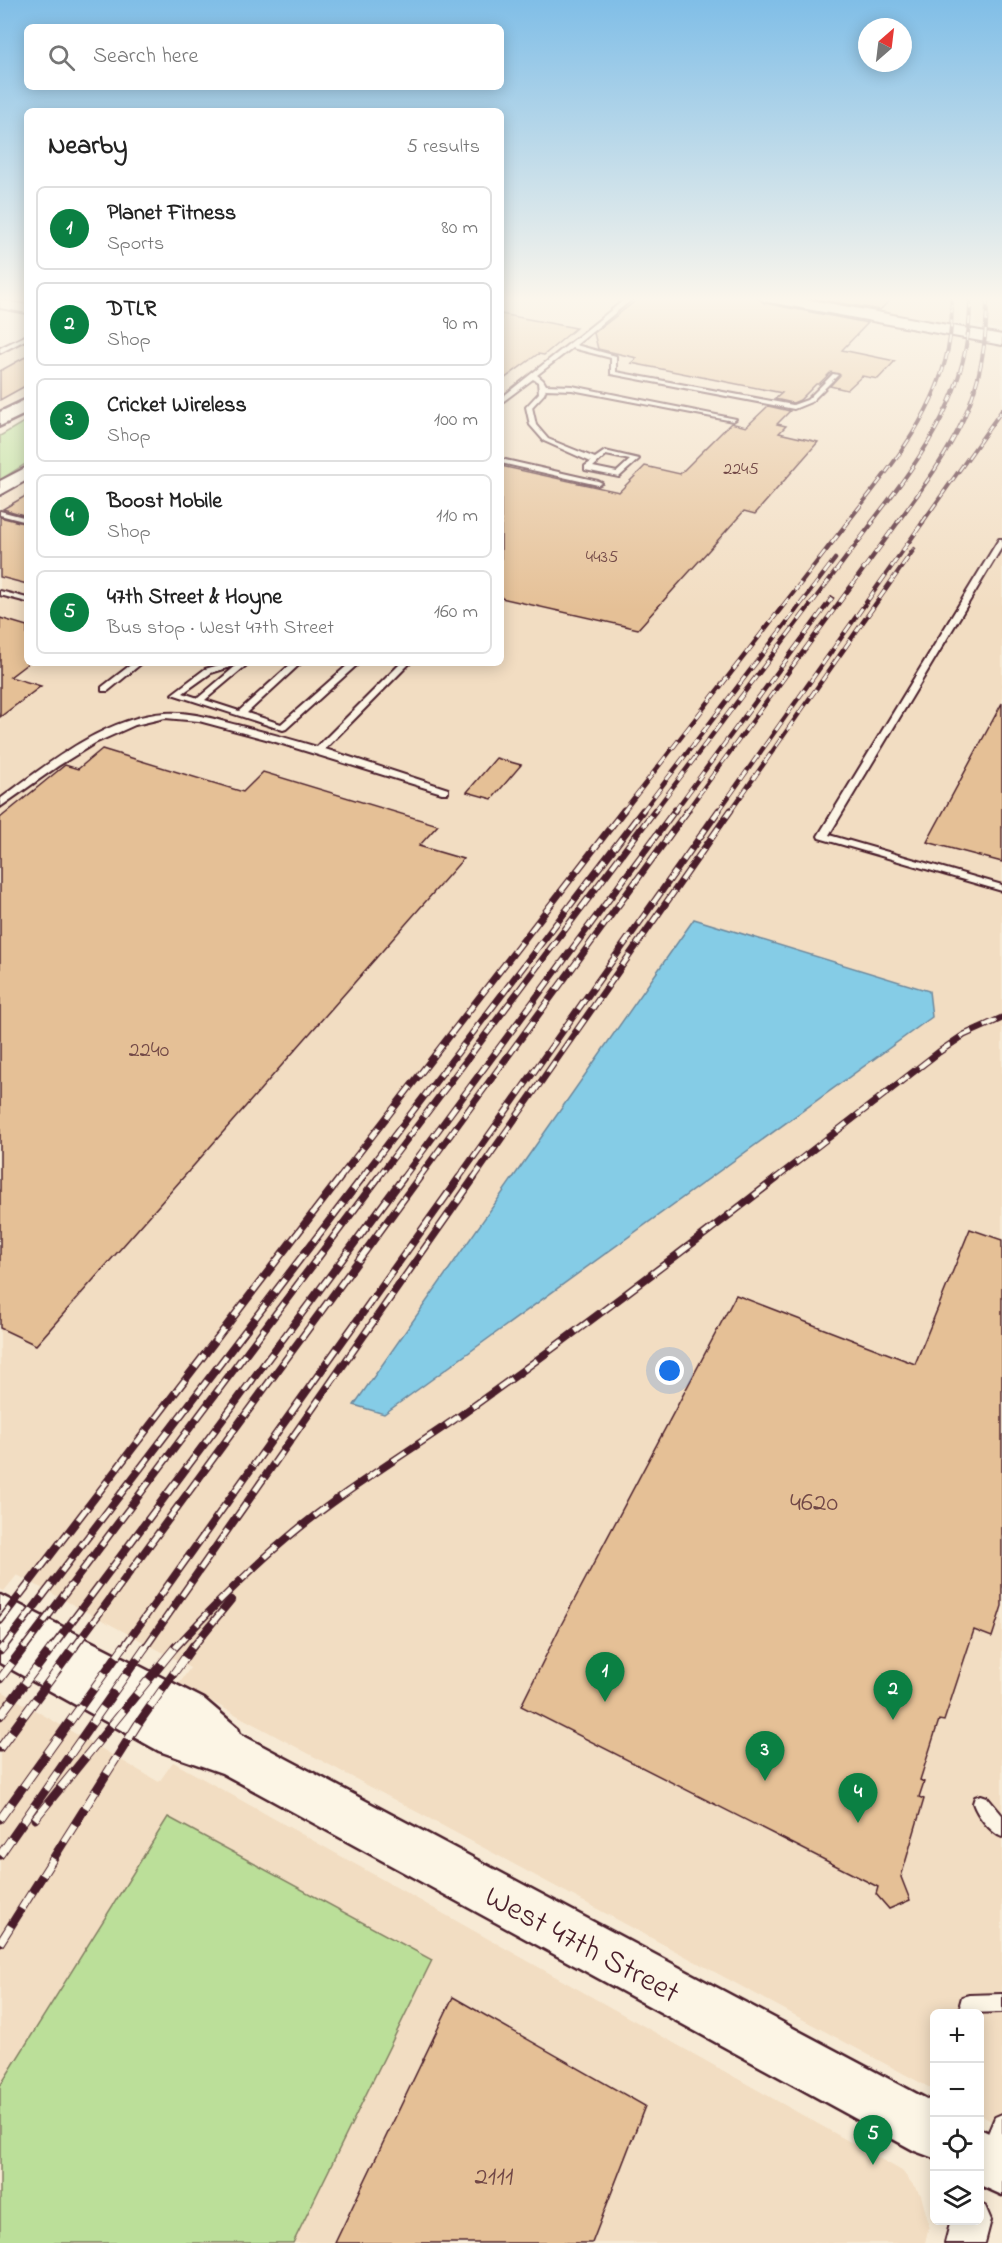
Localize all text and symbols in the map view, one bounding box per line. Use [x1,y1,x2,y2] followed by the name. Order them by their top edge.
[858,18,912,72] north arrow
[24,24,504,90] search box
[45,41,78,74] icon: search
[93,41,198,73] text: Search here
[48,128,127,166] text: Nearby
[407,133,480,162] text: 5 results
[107,198,236,230] text: Planet Fitness
[66,214,73,243] text: 1
[441,214,478,243] text: 80 m
[107,230,164,259] text: Sports
[107,294,156,326] text: DTLR
[65,310,74,339] text: 2
[443,310,478,339] text: 90 m
[107,326,151,355] text: Shop
[107,390,247,422] text: Cricket Wireless
[65,406,74,435] text: 3
[434,406,478,435] text: 100 m
[107,422,151,451] text: Shop
[723,457,759,483] house number: 2245
[107,486,222,518] text: Boost Mobile
[65,502,74,531] text: 4
[436,502,478,531] text: 110 m
[107,518,151,547] text: Shop
[586,545,618,571] house number: 4435
[107,582,282,614] text: 47th Street & Hoyne
[64,598,75,627] text: 5
[434,598,478,627] text: 160 m
[107,614,334,643] text: Bus stop · West 47th Street
[129,1035,169,1067] house number: 2240
[655,1356,684,1385] your location
[790,1484,838,1523] house number: 4620
[586,1652,624,1702] pin: 1
[874,1670,912,1720] pin: 2
[746,1732,784,1781] pin: 3
[838,1774,878,1823] pin: 4
[475,1875,688,2017] street label: West 47th Street
[930,2009,984,2225] map controls
[930,2009,984,2063] button: +
[930,2063,984,2117] button: −
[854,2116,892,2165] pin: 5
[930,2117,984,2171] button: locate
[474,2158,514,2197] house number: 2111
[930,2171,984,2225] button: layers

